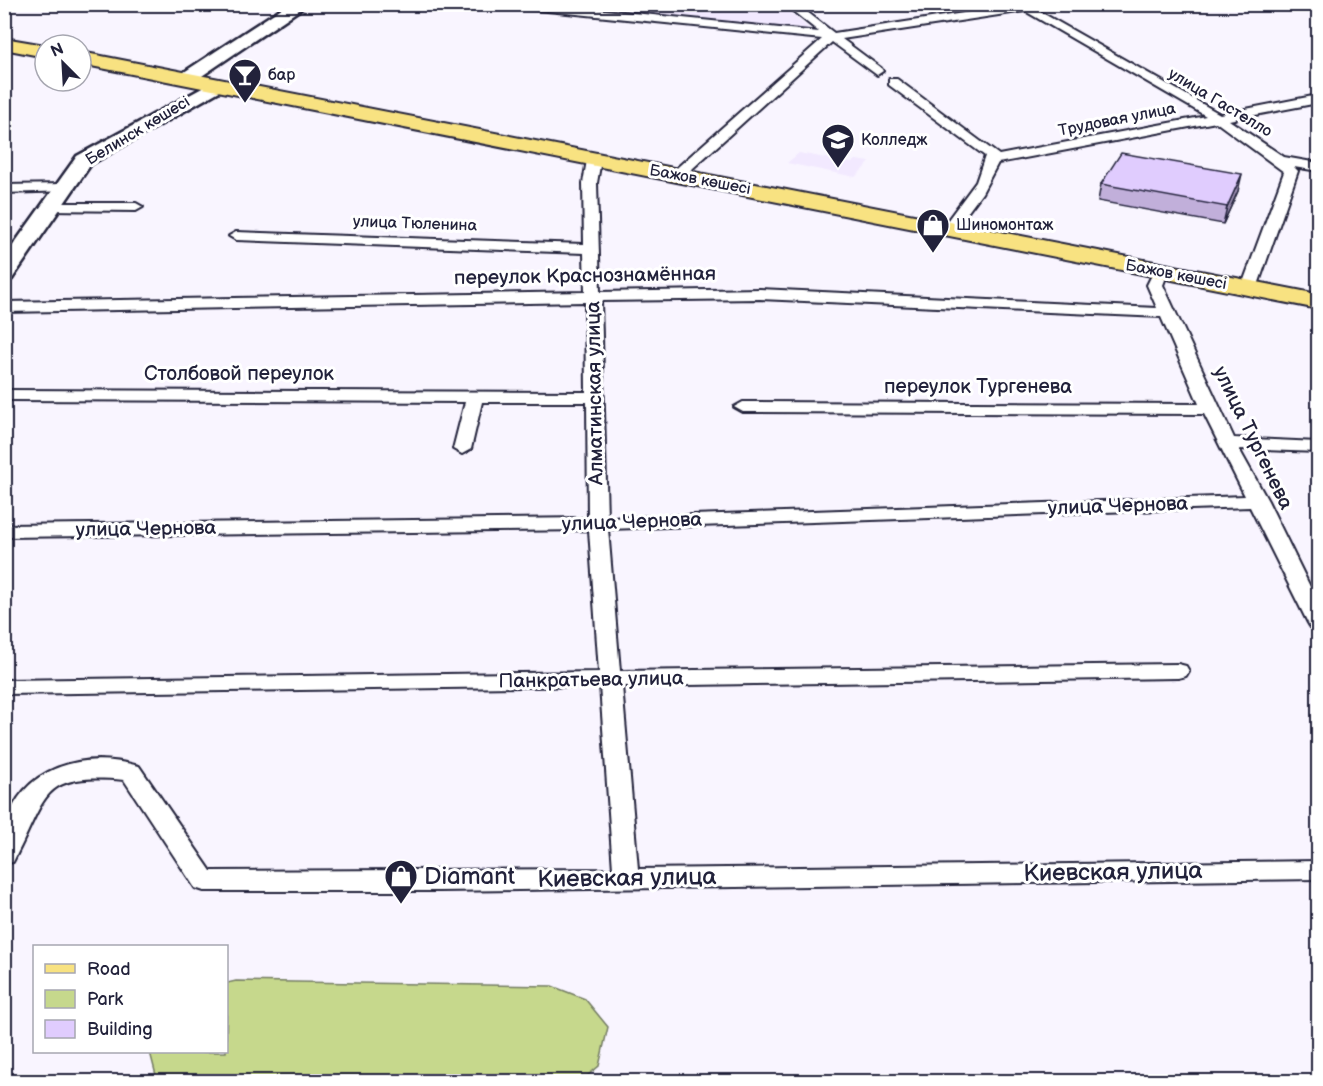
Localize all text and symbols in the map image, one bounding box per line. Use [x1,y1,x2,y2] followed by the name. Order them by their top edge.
[33,33,93,93] north arrow
[48,40,67,62] text: N
[227,57,263,104] bar icon: бар
[1165,65,1275,141] street label: улица Гастелло
[268,66,295,85] place label: бар
[83,92,193,170] street label: Белинск көшесі
[1057,99,1178,141] street label: Трудовая улица
[820,122,856,169] school or university icon: Колледж
[861,131,928,150] place label: Колледж
[648,161,752,199] street label: Бажов көшесі
[915,207,951,254] shop icon: Шиномонтаж
[353,212,478,236] street label: улица Тюленина
[956,216,1054,235] place label: Шиномонтаж
[1124,256,1228,294] street label: Бажов көшесі
[454,262,716,290] street label: переулок Краснознамённая
[581,301,609,486] street label: Алматинская улица
[144,362,334,386] street label: Столбовой переулок
[1208,362,1298,514] street label: улица Тургенева
[884,375,1072,399] street label: переулок Тургенева
[1047,492,1189,520] street label: улица Чернова
[561,508,703,536] street label: улица Чернова
[76,516,217,542] street label: улица Чернова
[498,666,684,694] street label: Панкратьева улица
[1023,856,1203,888] street label: Киевская улица
[383,858,419,905] shop icon: Diamant
[424,862,516,891] place label: Diamant
[537,862,717,894] street label: Киевская улица
[33,945,228,1053] legend
[87,959,131,980] text: Road
[87,989,123,1010] text: Park
[87,1019,153,1040] text: Building

